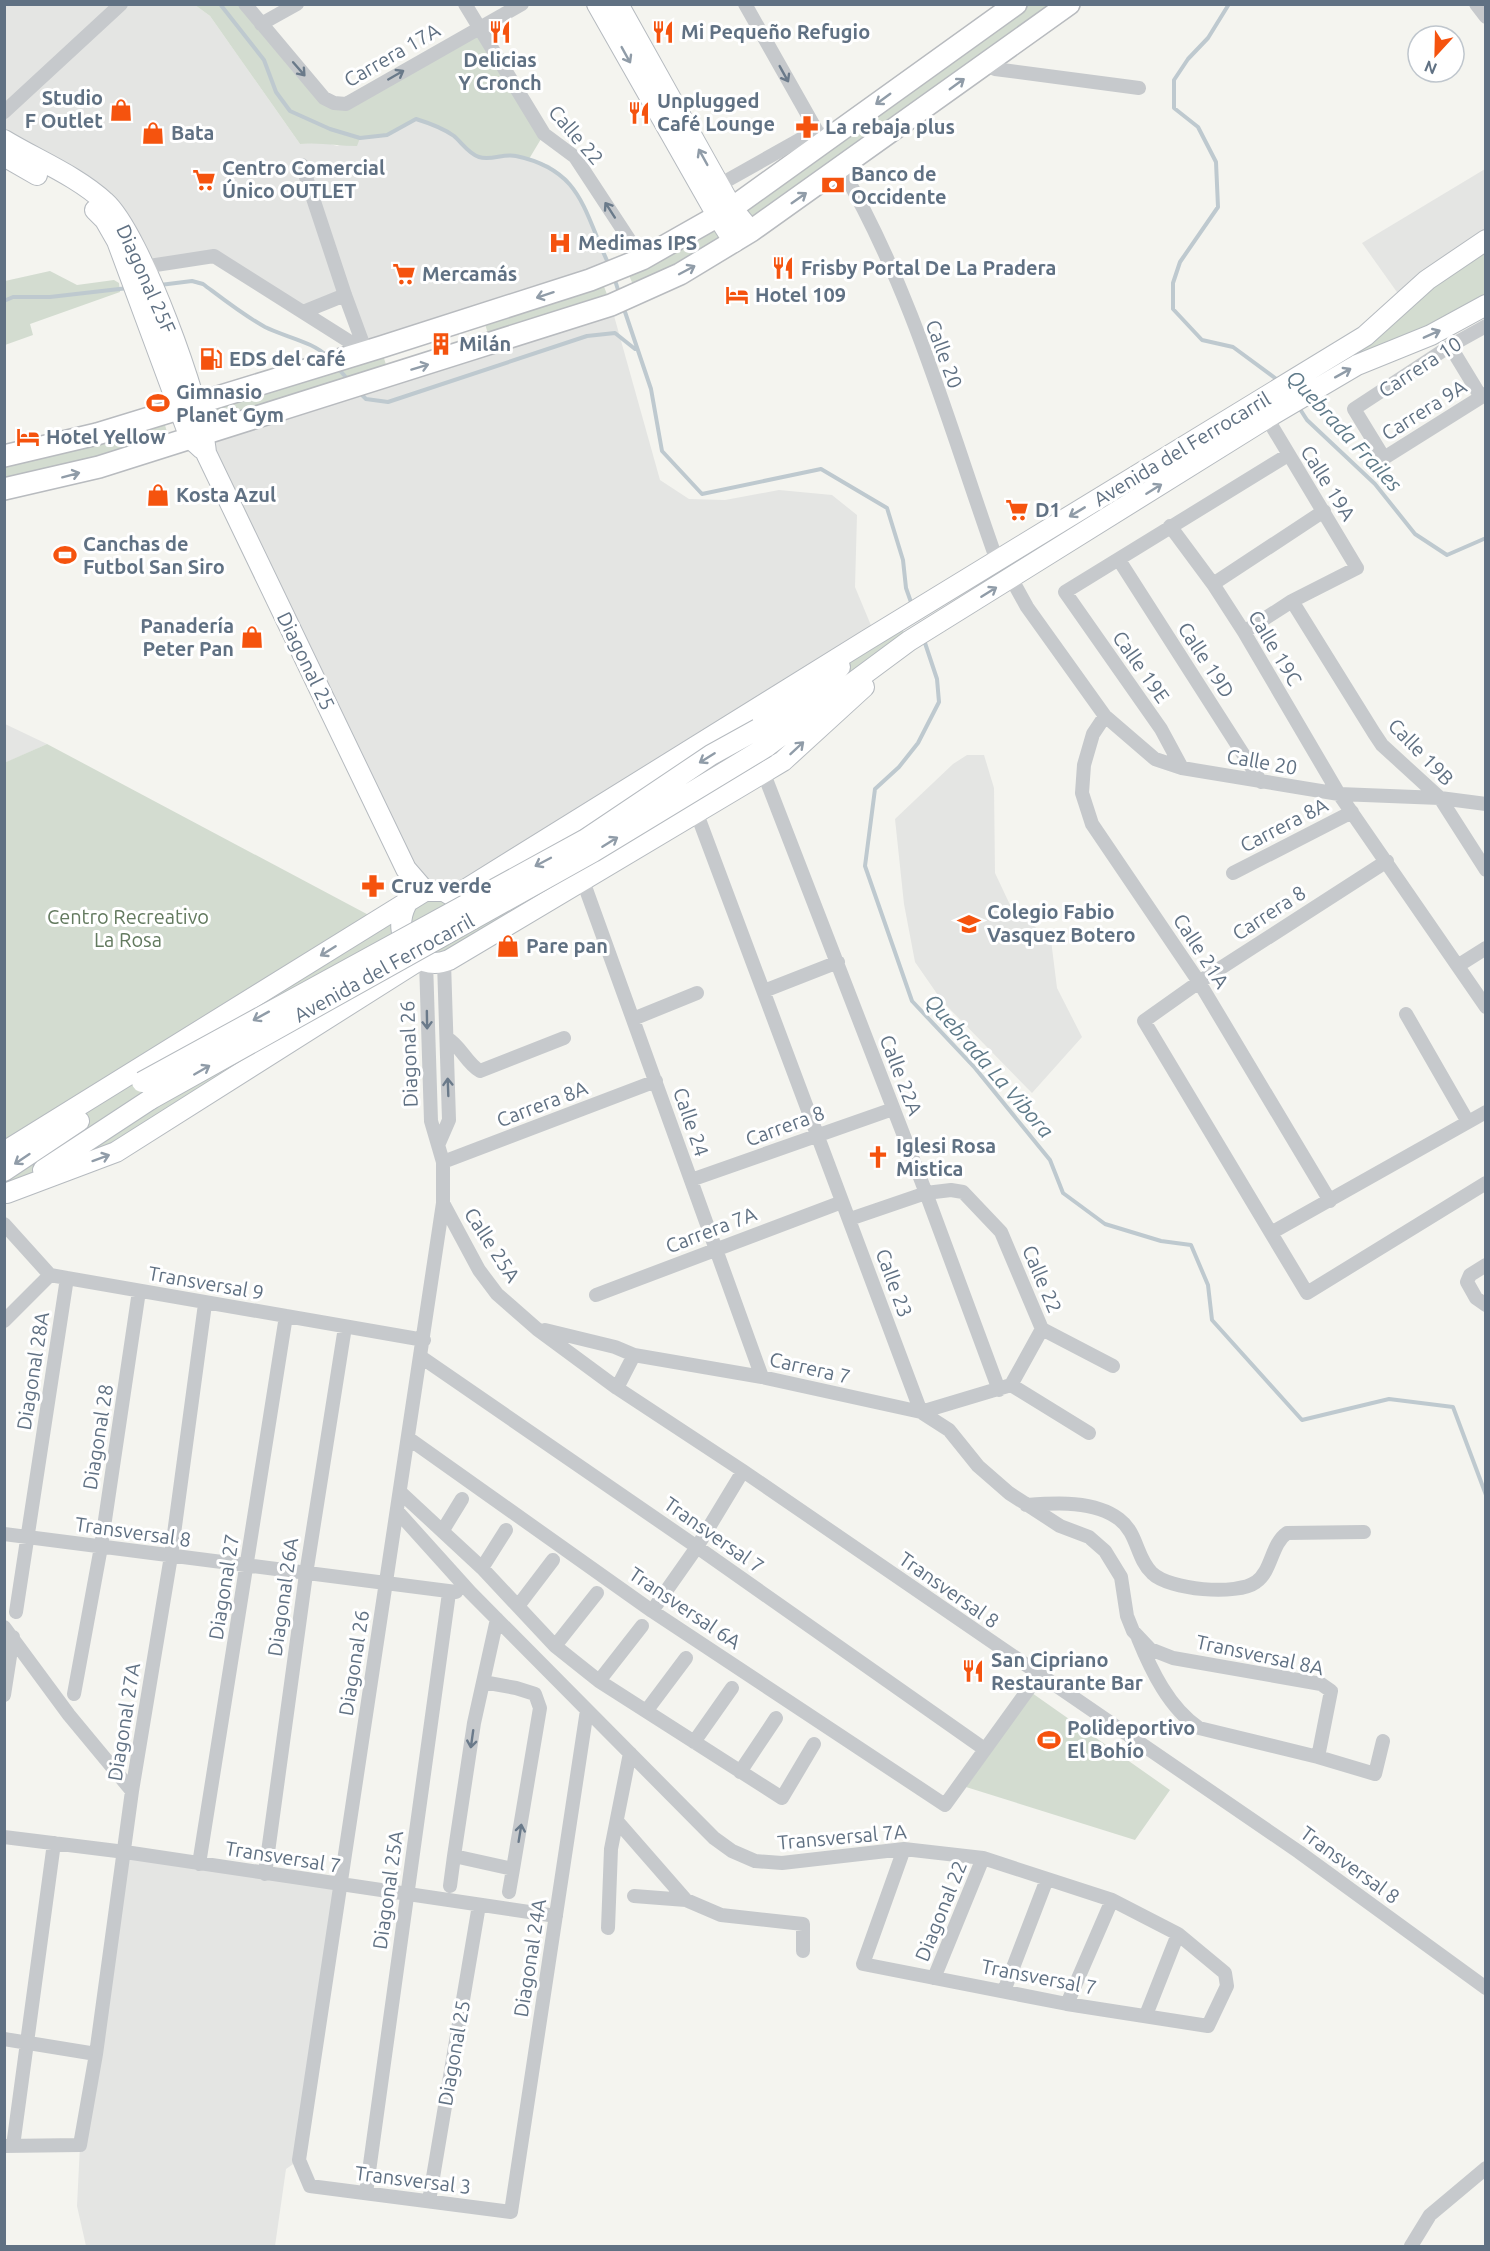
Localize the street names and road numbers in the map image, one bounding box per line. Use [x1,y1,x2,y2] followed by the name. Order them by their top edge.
[340,18,444,91] street label: Carrera 17A
[544,100,608,169] street label: Calle 22
[112,221,181,337] street label: Diagonal 25F
[921,316,967,391] street label: Calle 20
[1374,331,1465,402] street label: Carrera 10
[1377,375,1470,445] street label: Carrera 9A
[1089,387,1274,510] street label: Avenida del Ferrocarril
[1296,441,1360,525] street label: Calle 19A
[1244,606,1307,689] street label: Calle 19C
[273,608,340,714] street label: Diagonal 25
[1174,618,1239,702] street label: Calle 19D
[1108,626,1174,707] street label: Calle 19E
[1384,713,1459,790] street label: Calle 19B
[1225,744,1299,779] street label: Calle 20
[1236,793,1332,856] street label: Carrera 8A
[1228,880,1310,945] street label: Carrera 8
[290,909,478,1027] street label: Avenida del Ferrocarril
[1169,909,1234,992] street label: Calle 21A
[395,1000,422,1108] street label: Diagonal 26
[876,1031,927,1118] street label: Calle 22A
[493,1076,590,1131] street label: Carrera 8A
[669,1084,714,1159] street label: Calle 24
[742,1101,828,1150] street label: Carrera 8
[662,1202,759,1257] street label: Carrera 7A
[460,1203,525,1286] street label: Calle 25A
[1018,1242,1067,1316] street label: Calle 22
[871,1245,917,1320] street label: Calle 23
[147,1261,266,1304] street label: Transversal 9
[12,1310,53,1432] street label: Diagonal 28A
[767,1347,853,1388] street label: Carrera 7
[78,1383,117,1491] street label: Diagonal 28
[660,1492,769,1578] street label: Transversal 7
[74,1512,192,1551] street label: Transversal 8
[204,1533,243,1641] street label: Diagonal 27
[263,1536,302,1658] street label: Diagonal 26A
[895,1547,1004,1633] street label: Transversal 8
[625,1562,746,1653] street label: Transversal 6A
[334,1609,373,1717] street label: Diagonal 26
[1194,1630,1326,1679] street label: Transversal 8A
[103,1661,144,1783] street label: Diagonal 27A
[776,1819,908,1854] street label: Transversal 7A
[1296,1821,1404,1908] street label: Transversal 8
[368,1829,407,1951] street label: Diagonal 25A
[224,1836,343,1877] street label: Transversal 7
[910,1857,971,1965] street label: Diagonal 22
[509,1897,550,2019] street label: Diagonal 24A
[980,1954,1099,1999] street label: Transversal 7
[433,1998,474,2107] street label: Diagonal 25
[354,2161,472,2198] street label: Transversal 3

